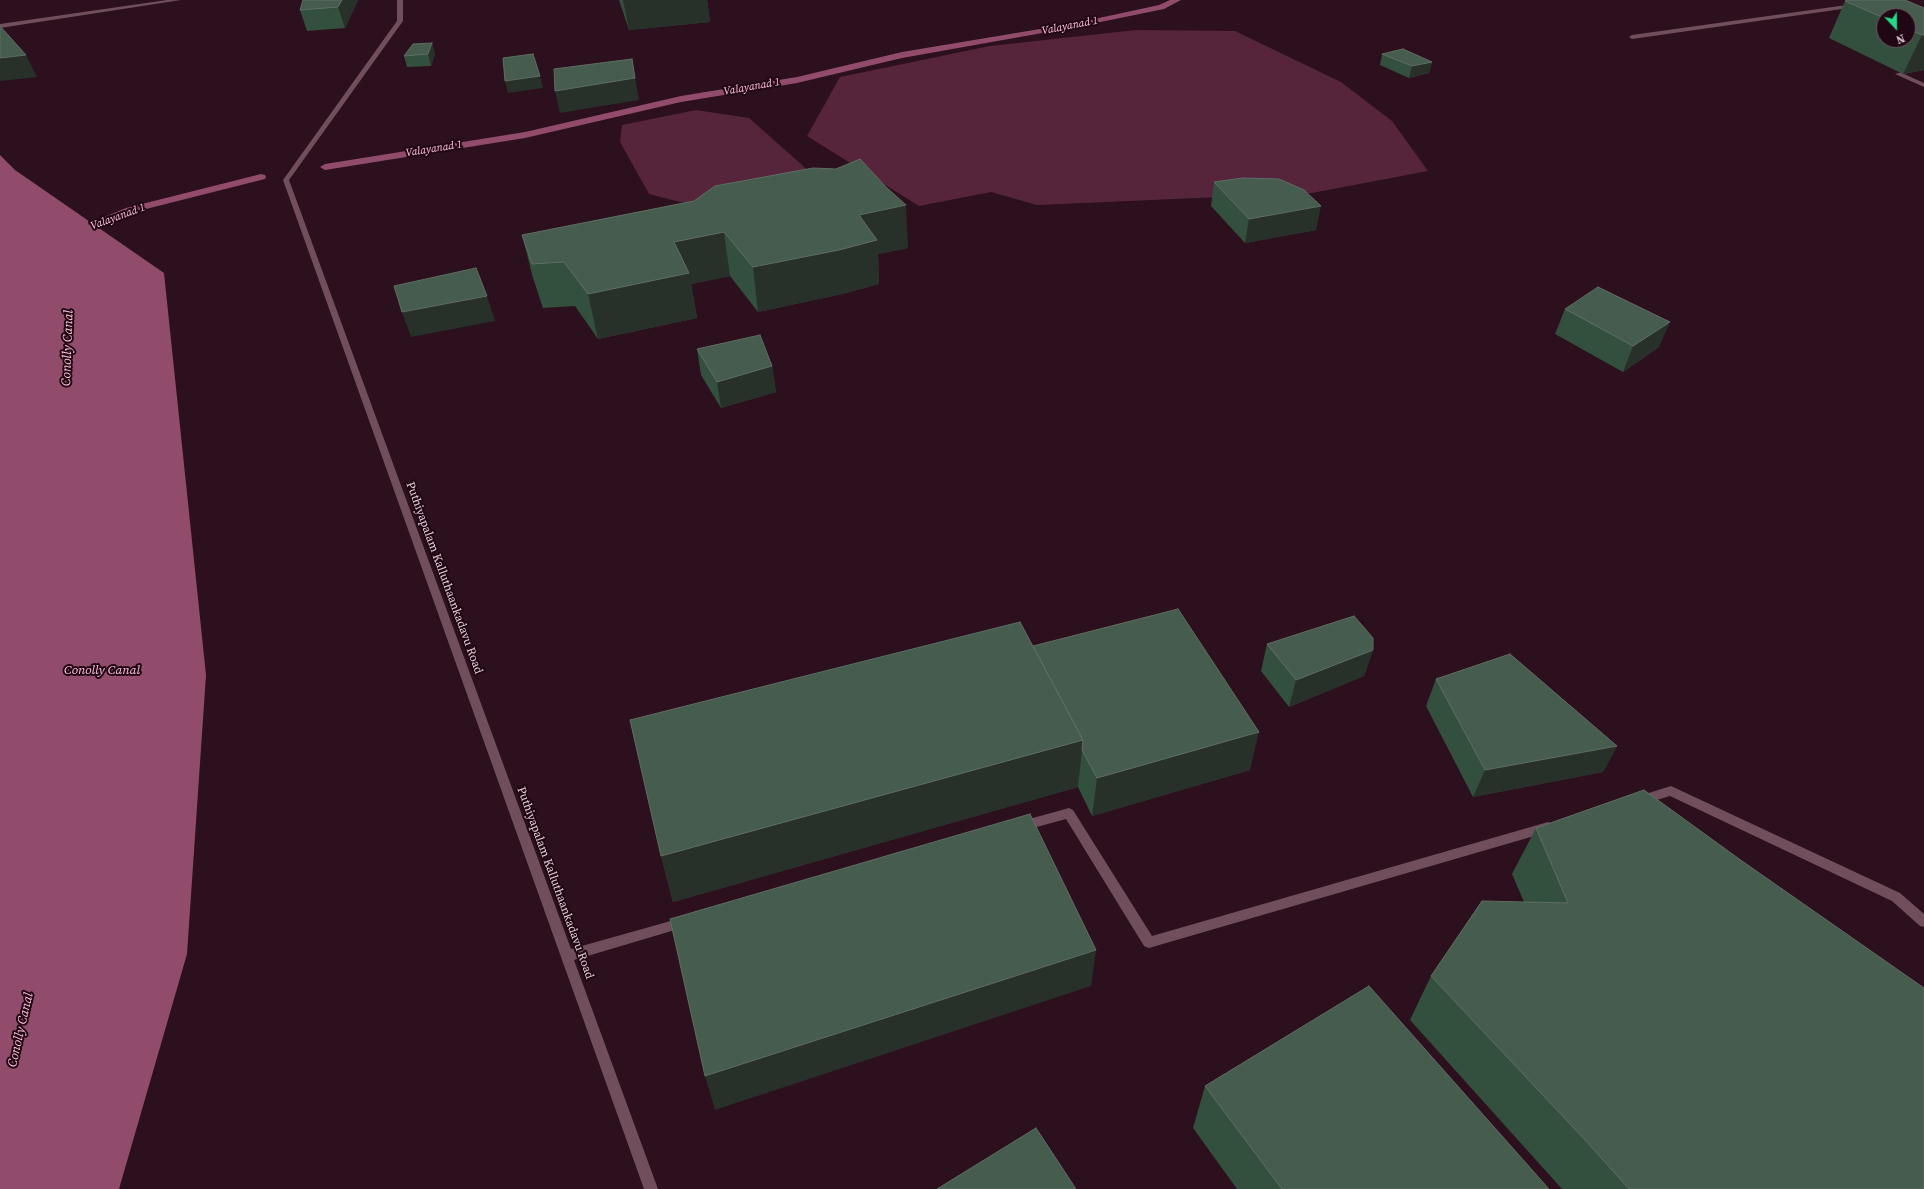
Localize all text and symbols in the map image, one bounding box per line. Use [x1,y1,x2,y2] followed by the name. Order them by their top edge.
[1876,8,1916,48] north arrow
[1041,14,1099,38] water label: Valayanad 1
[1894,30,1907,47] text: N
[723,76,781,98] water label: Valayanad 1
[405,138,463,160] water label: Valayanad 1
[89,201,147,233] water label: Valayanad 1
[59,310,77,386] water label: Conolly Canal
[402,480,486,676] street label: Puthiyapalam Kalluthaankadavu Road
[64,663,140,679] water label: Conolly Canal
[513,785,597,981] street label: Puthiyapalam Kalluthaankadavu Road
[5,991,37,1069] water label: Conolly Canal

